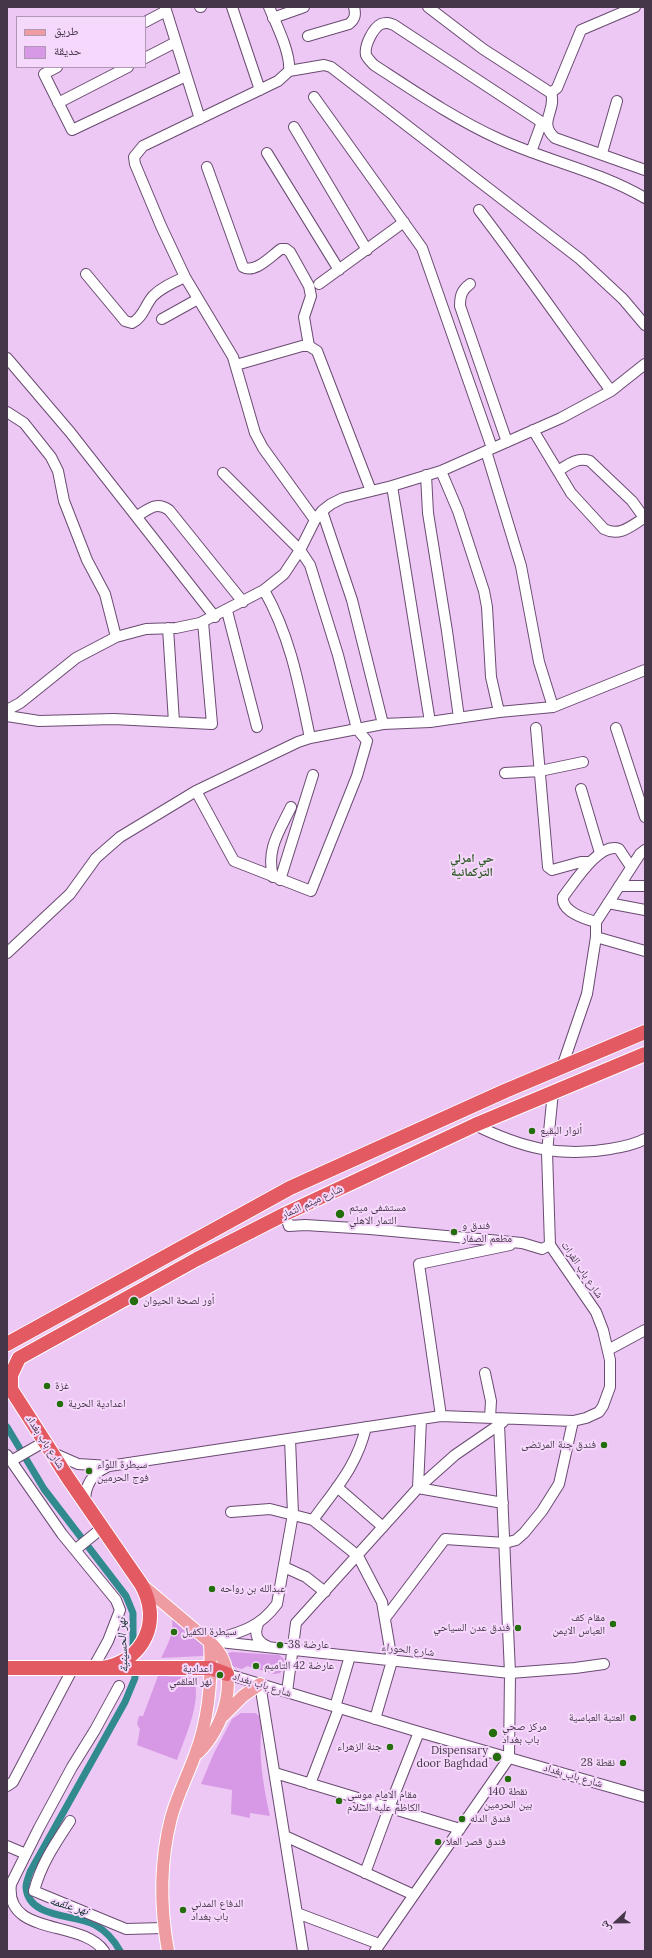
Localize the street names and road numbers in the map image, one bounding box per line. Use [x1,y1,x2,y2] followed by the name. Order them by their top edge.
[279,1182,345,1222] street label: شارع ميثم التمار
[558,1239,606,1301] street label: شارع باب الفرات
[23,1413,67,1471] street label: شارع باب بغداد
[381,1641,435,1659] street label: شارع الحوراء
[231,1670,293,1700] street label: شارع باب بغداد
[542,1761,604,1791] street label: شارع باب بغداد

